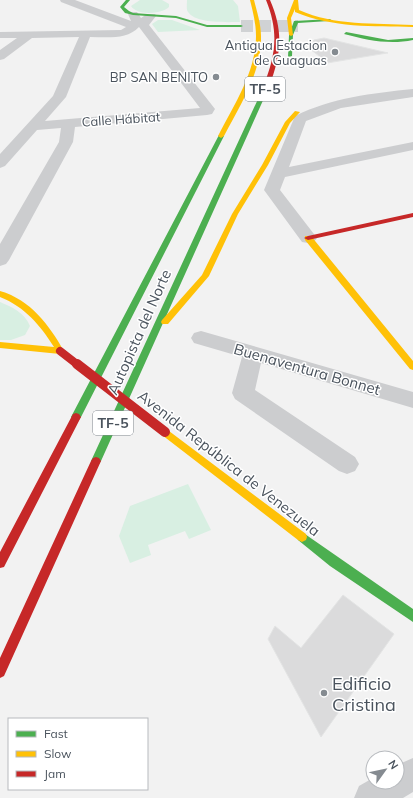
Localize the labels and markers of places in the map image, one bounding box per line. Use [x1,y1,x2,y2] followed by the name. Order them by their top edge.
[225,37,327,68] place label: Antigua Estacion de Guaguas
[330,47,340,57] marker: Antigua Estacion de Guaguas
[110,69,208,85] place label: BP SAN BENITO
[211,72,221,82] marker: BP SAN BENITO
[332,672,396,716] place label: Edificio Cristina
[319,688,329,698] marker: Edificio Cristina

